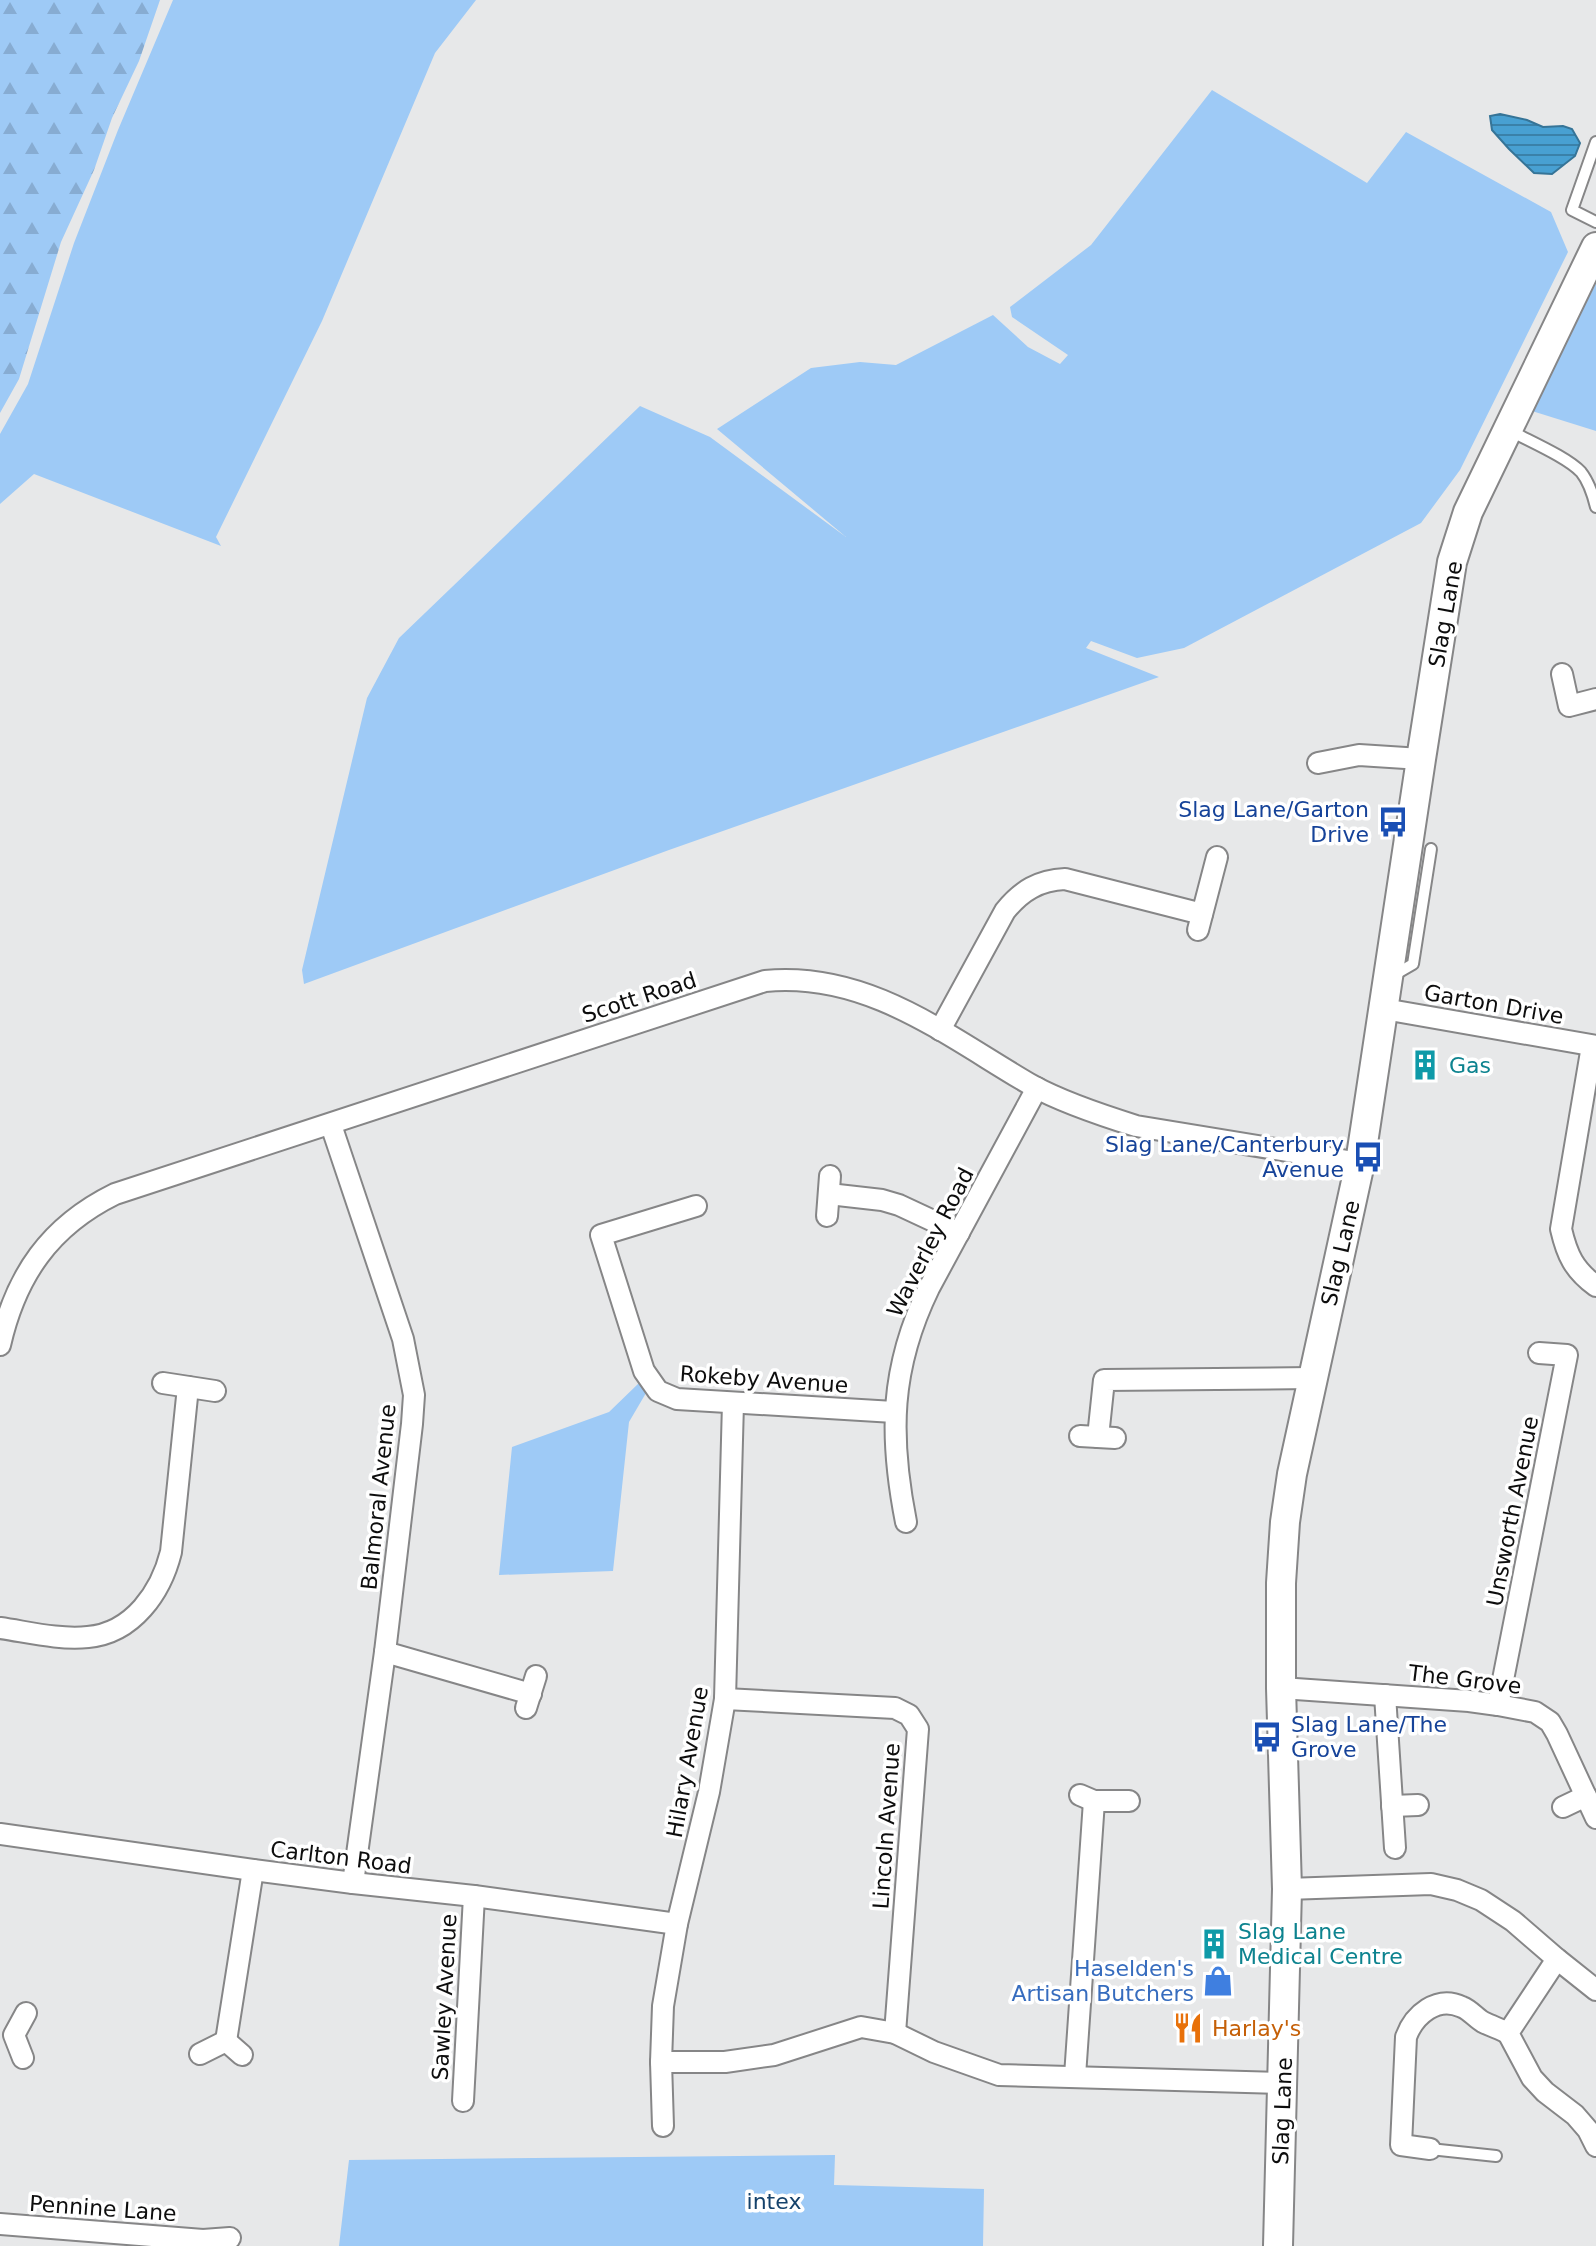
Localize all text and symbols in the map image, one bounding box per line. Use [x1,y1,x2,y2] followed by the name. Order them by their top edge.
[1424,559,1467,669] street label: Slag Lane
[1178,797,1369,847] place label: Slag Lane/Garton Drive
[1376,805,1410,839] bus stop icon: Slag Lane/Garton Drive
[579,967,700,1028] street label: Scott Road
[1422,980,1566,1029] street label: Garton Drive
[1408,1048,1442,1082] building icon: Gas
[1449,1053,1491,1078] place label: Gas
[1105,1132,1344,1182] place label: Slag Lane/Canterbury Avenue
[1351,1140,1385,1174] bus stop icon: Slag Lane/Canterbury Avenue
[882,1163,979,1321] street label: Waverley Road
[1316,1198,1365,1308] street label: Slag Lane
[679,1361,849,1398] street label: Rokeby Avenue
[356,1403,401,1591] street label: Balmoral Avenue
[1482,1414,1543,1608] street label: Unsworth Avenue
[1406,1660,1523,1699] street label: The Grove
[662,1685,713,1840] street label: Hilary Avenue
[1291,1712,1447,1762] place label: Slag Lane/The Grove
[1250,1720,1284,1754] bus stop icon: Slag Lane/The Grove
[868,1742,905,1910] street label: Lincoln Avenue
[269,1836,413,1879] street label: Carlton Road
[428,1913,461,2081] street label: Sawley Avenue
[1238,1919,1403,1969] place label: Slag Lane Medical Centre
[1197,1927,1231,1961] building icon: Slag Lane Medical Centre
[1012,1956,1194,2006] place label: Haselden's Artisan Butchers
[1201,1964,1235,1998] shop icon: Haselden's Artisan Butchers
[1171,2011,1205,2045] restaurant icon: Harlay's
[1212,2016,1301,2041] place label: Harlay's
[1268,2057,1297,2165] street label: Slag Lane
[747,2189,801,2214] park label: intex
[28,2191,178,2226] street label: Pennine Lane

